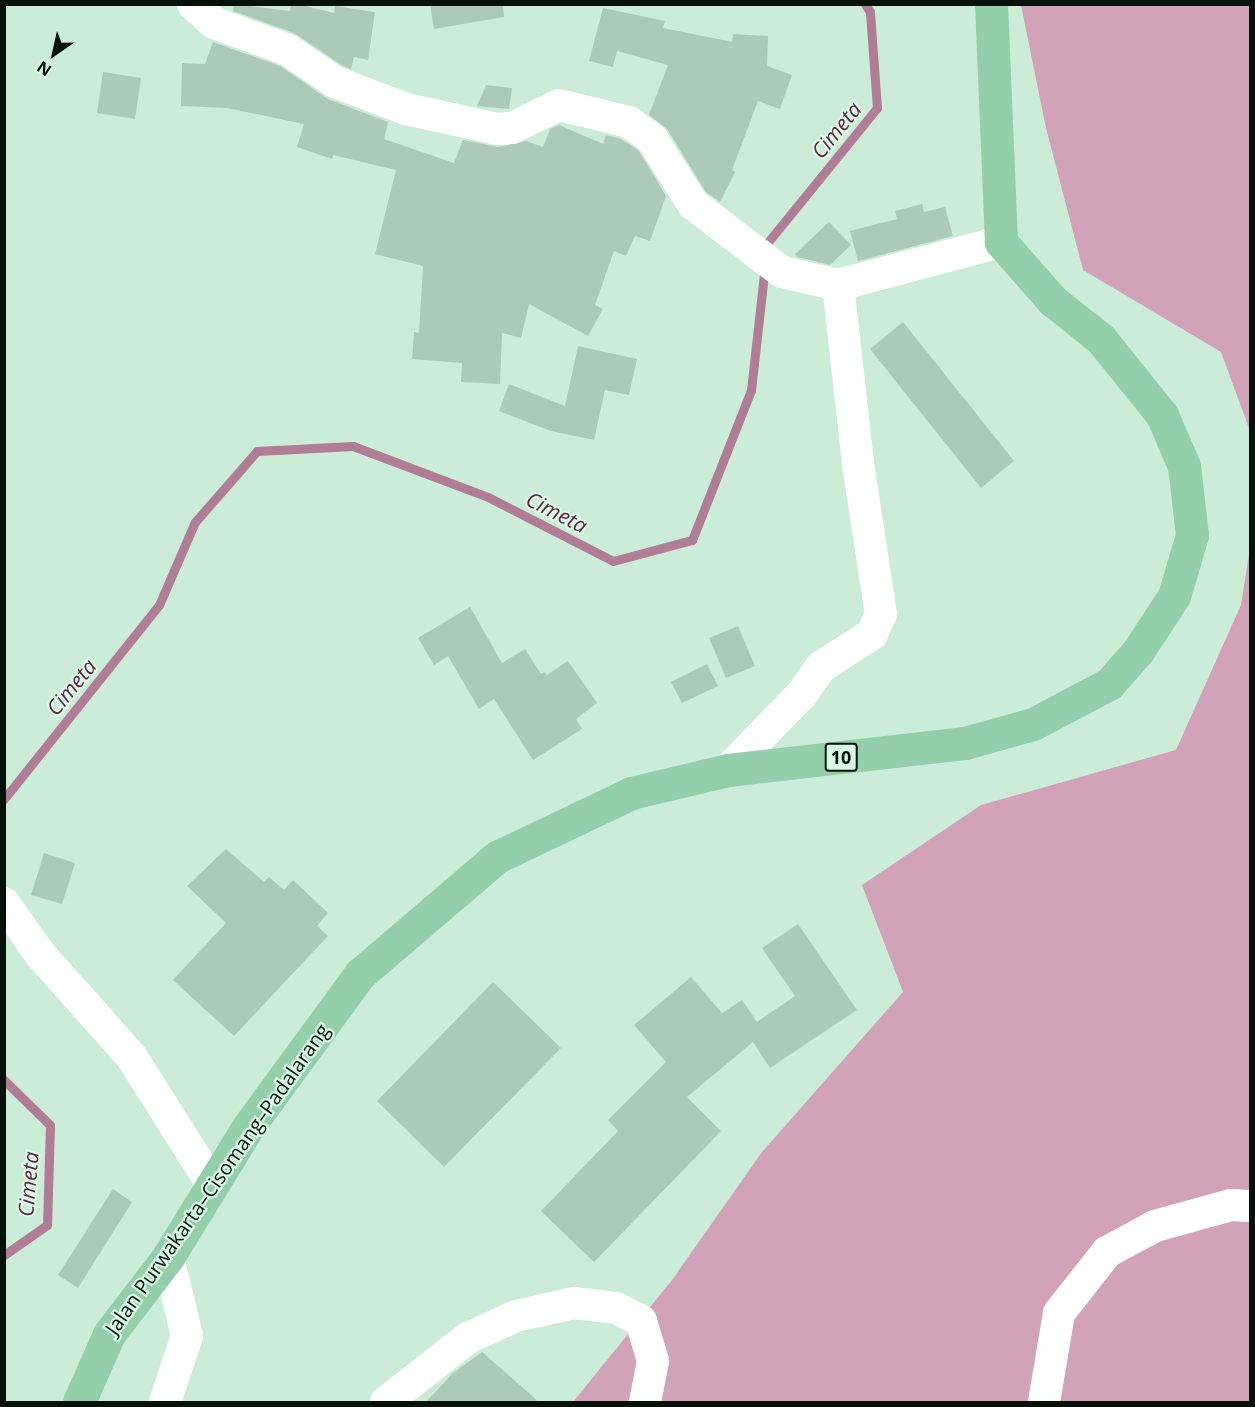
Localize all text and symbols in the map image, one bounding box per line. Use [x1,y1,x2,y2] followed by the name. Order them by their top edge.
[24,24,84,84] north arrow
[32,56,55,82] text: N
[806,97,866,163] water label: Cimeta
[522,486,592,538] water label: Cimeta
[41,654,101,720] water label: Cimeta
[824,742,858,772] road number: 10
[100,1019,334,1339] street label: Jalan Purwakarta–Cisomang–Padalarang
[13,1150,43,1218] water label: Cimeta

